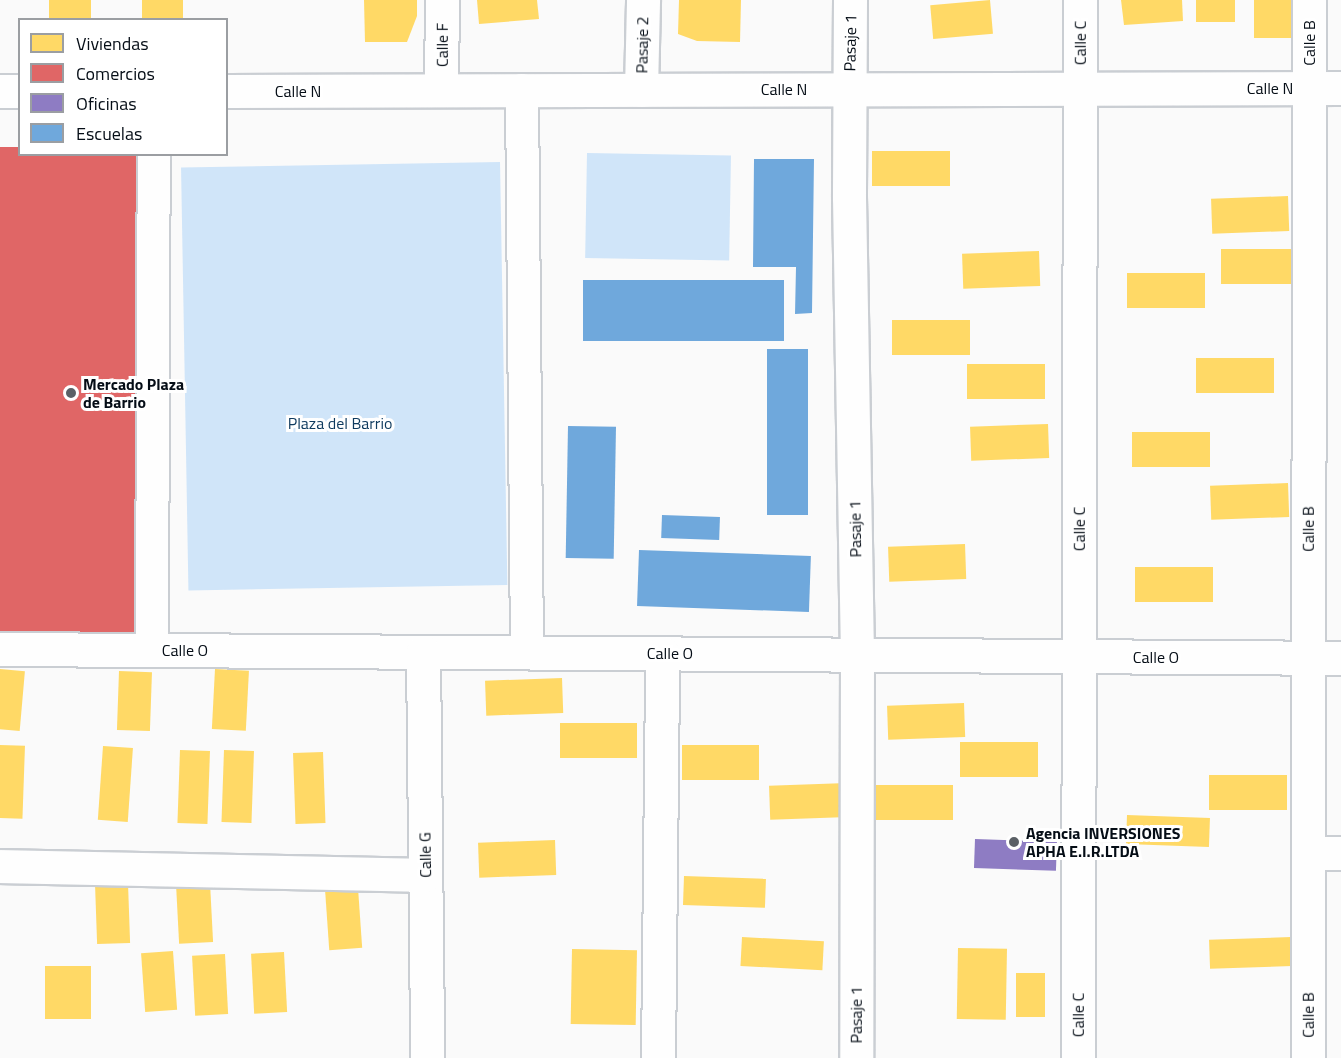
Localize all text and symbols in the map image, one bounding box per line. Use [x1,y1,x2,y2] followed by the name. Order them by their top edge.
[840,14,860,72] street label: Pasaje 1
[632,16,652,74] street label: Pasaje 2
[18,18,228,156] legend
[1299,20,1319,66] street label: Calle B
[1070,21,1090,65] street label: Calle C
[432,23,452,67] street label: Calle F
[76,30,149,57] text: Viviendas
[76,60,155,87] text: Comercios
[1247,78,1293,98] street label: Calle N
[761,79,807,99] street label: Calle N
[275,81,321,101] street label: Calle N
[76,90,137,117] text: Oficinas
[76,120,142,147] text: Escuelas
[83,374,184,412] place label: Mercado Plaza de Barrio
[64,386,78,400] marker: Mercado Plaza de Barrio
[288,413,392,433] park label: Plaza del Barrio
[845,500,865,558] street label: Pasaje 1
[1298,506,1318,552] street label: Calle B
[1069,507,1089,551] street label: Calle C
[162,640,208,660] street label: Calle O
[647,643,693,663] street label: Calle O
[1133,647,1179,667] street label: Calle O
[1026,823,1180,861] place label: Agencia INVERSIONES APHA E.I.R.LTDA
[415,832,435,878] street label: Calle G
[1007,835,1021,849] marker: Agencia INVERSIONES APHA E.I.R.LTDA
[846,987,866,1043] street label: Pasaje 1
[1298,992,1318,1038] street label: Calle B
[1068,993,1088,1037] street label: Calle C

